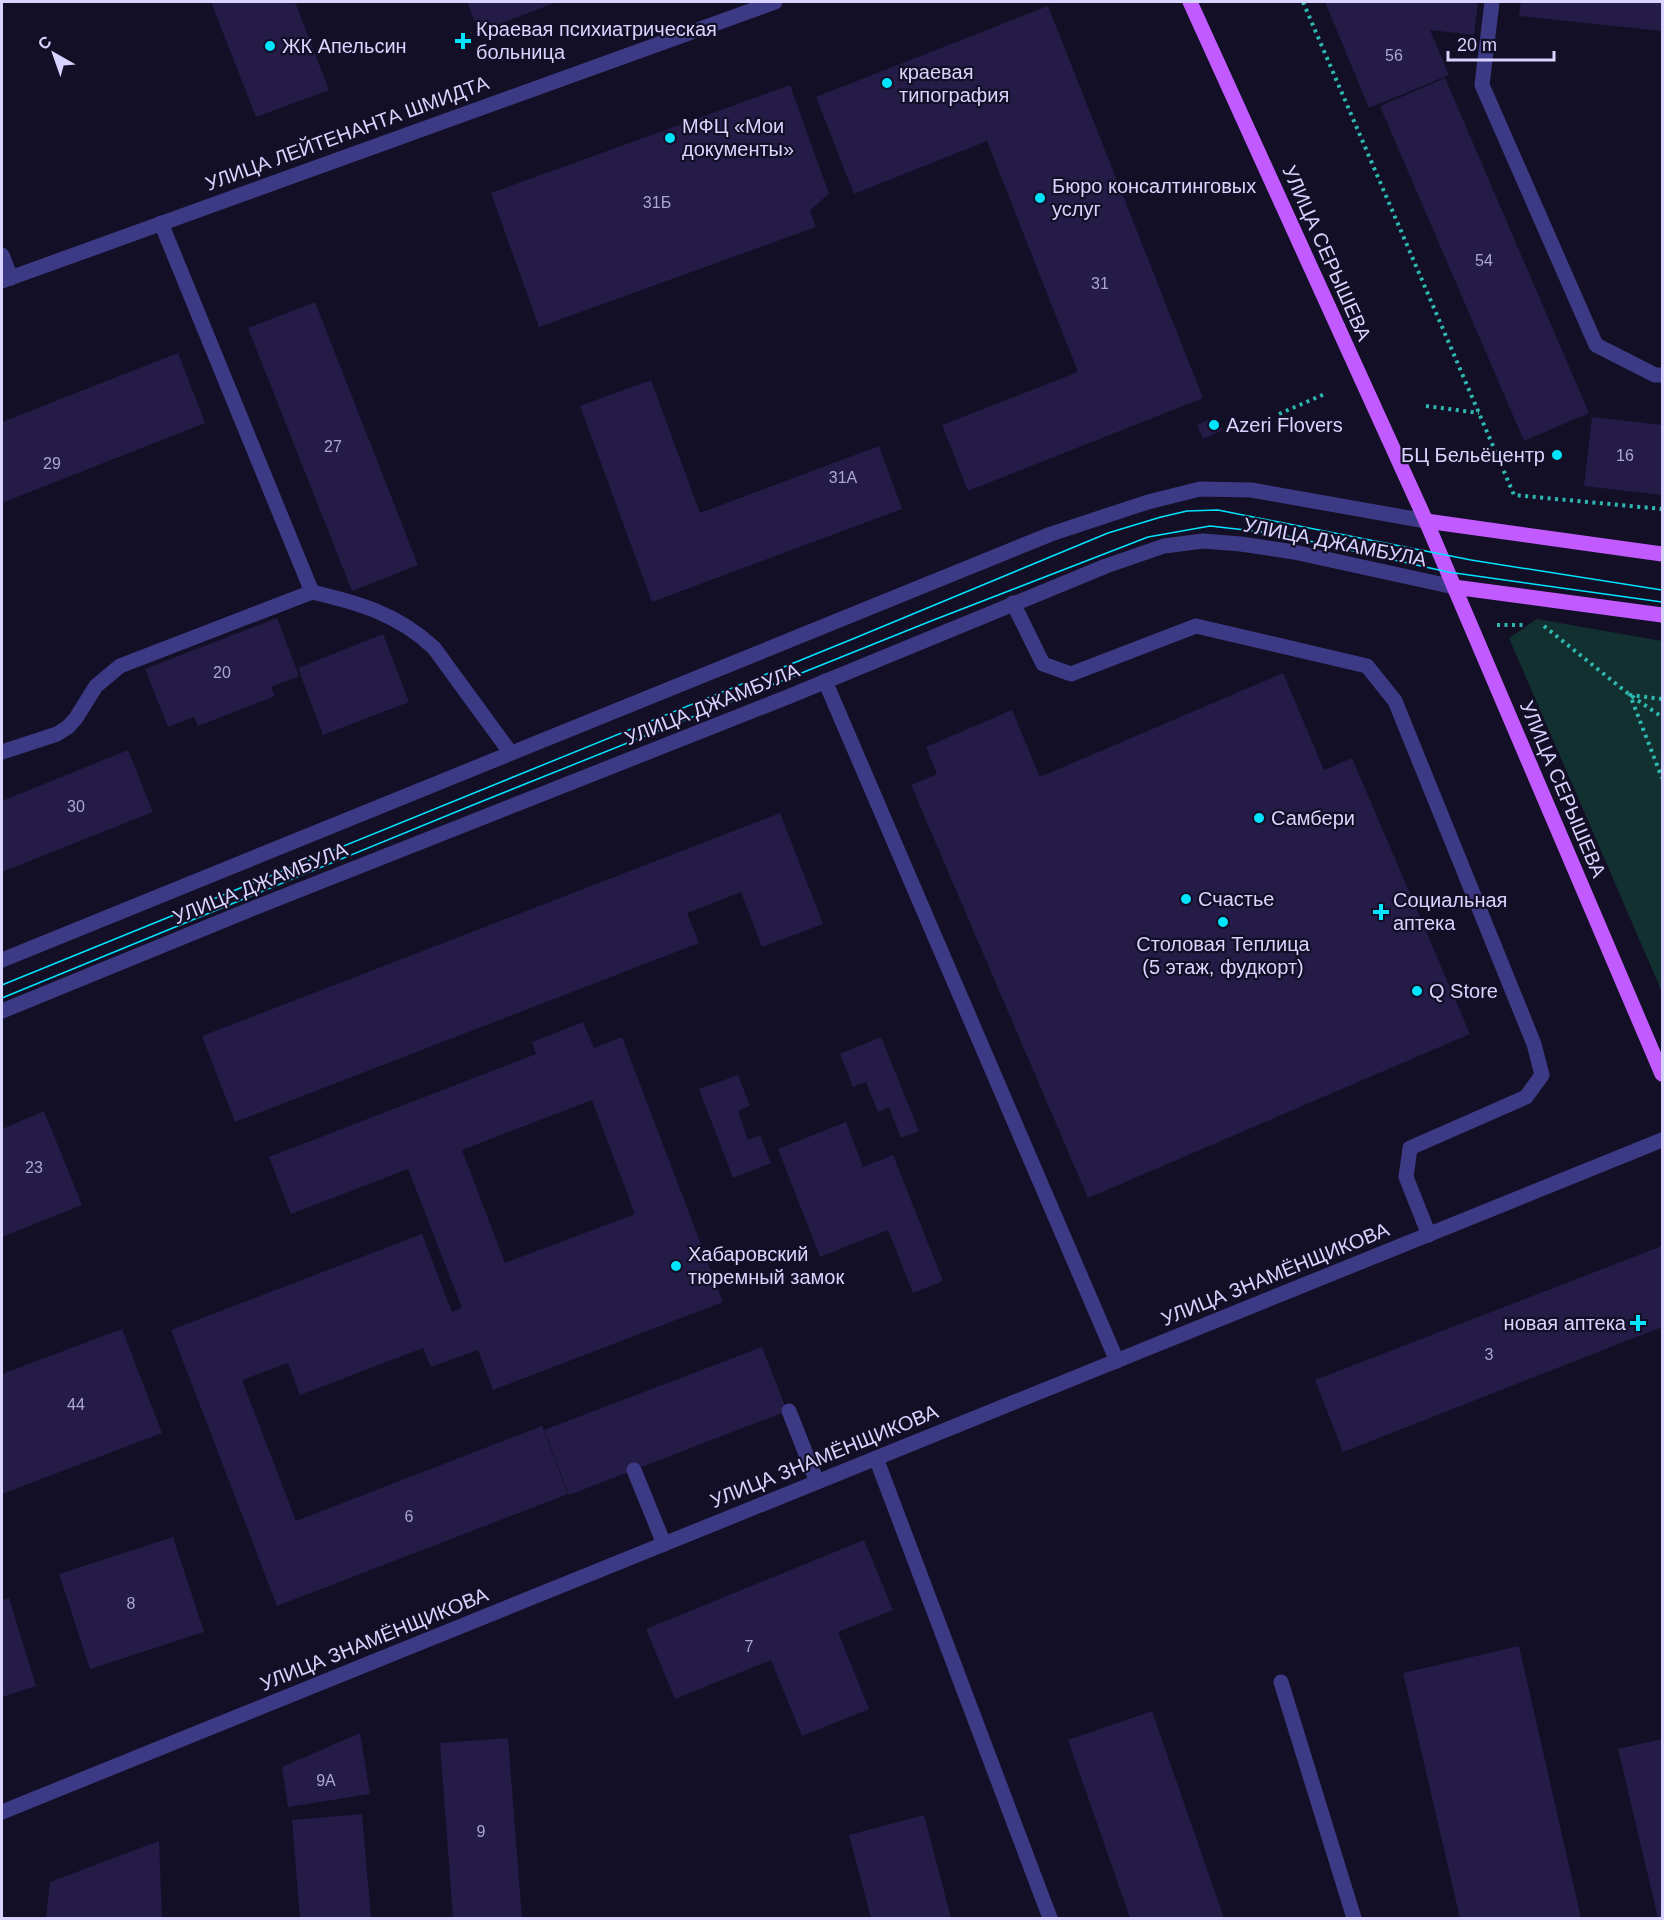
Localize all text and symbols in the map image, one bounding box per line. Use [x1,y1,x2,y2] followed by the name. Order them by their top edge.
[476,18,717,63] place label: Краевая психиатрическая больница
[24,24,84,84] north arrow
[1448,24,1554,62] scale bar
[35,32,55,53] text: С
[454,32,472,50] marker: Краевая психиатрическая больница
[282,35,407,57] place label: ЖК Апельсин
[1457,35,1497,55] text: 20 m
[263,39,277,53] marker: ЖК Апельсин
[1385,47,1403,64] house number: 56
[899,61,1009,106] place label: краевая типография
[202,70,492,195] street label: УЛИЦА ЛЕЙТЕНАНТА ШМИДТА
[880,76,894,90] marker: краевая типография
[682,115,794,160] place label: МФЦ «Мои документы»
[663,131,677,145] marker: МФЦ «Мои документы»
[1278,162,1376,345] street label: УЛИЦА СЕРЫШЕВА
[1052,175,1256,220] place label: Бюро консалтинговых услуг
[1033,191,1047,205] marker: Бюро консалтинговых услуг
[643,194,671,211] house number: 31Б
[1475,252,1493,269] house number: 54
[1091,275,1109,292] house number: 31
[1226,414,1343,436] place label: Azeri Flovers
[1207,418,1221,432] marker: Azeri Flovers
[324,438,342,455] house number: 27
[1401,444,1545,466] place label: БЦ Бельёцентр
[1616,447,1634,464] house number: 16
[1550,448,1564,462] marker: БЦ Бельёцентр
[43,455,61,472] house number: 29
[829,469,858,486] house number: 31А
[1241,513,1429,571] street label: УЛИЦА ДЖАМБУЛА
[621,659,803,749] street label: УЛИЦА ДЖАМБУЛА
[213,664,231,681] house number: 20
[1516,697,1610,881] street label: УЛИЦА СЕРЫШЕВА
[67,798,85,815] house number: 30
[1271,807,1355,829] place label: Самбери
[1252,811,1266,825] marker: Самбери
[169,838,351,928] street label: УЛИЦА ДЖАМБУЛА
[1198,888,1274,910] place label: Счастье
[1393,889,1507,934] place label: Социальная аптека
[1179,892,1193,906] marker: Счастье
[1374,905,1388,919] marker: Социальная аптека
[1216,915,1230,929] marker: Столовая Теплица (5 этаж, фудкорт)
[1136,933,1311,978] place label: Столовая Теплица (5 этаж, фудкорт)
[1429,980,1498,1002] place label: Q Store
[1410,984,1424,998] marker: Q Store
[25,1159,43,1176] house number: 23
[1158,1218,1393,1330] street label: УЛИЦА ЗНАМЁНЩИКОВА
[688,1243,844,1288] place label: Хабаровский тюремный замок
[669,1259,683,1273] marker: Хабаровский тюремный замок
[1504,1312,1627,1334] place label: новая аптека
[1631,1316,1645,1330] marker: новая аптека
[1485,1346,1494,1363] house number: 3
[67,1396,85,1413] house number: 44
[707,1400,942,1512] street label: УЛИЦА ЗНАМЁНЩИКОВА
[405,1508,414,1525] house number: 6
[257,1583,492,1695] street label: УЛИЦА ЗНАМЁНЩИКОВА
[127,1595,136,1612] house number: 8
[745,1638,754,1655] house number: 7
[316,1772,336,1789] house number: 9А
[477,1823,486,1840] house number: 9

